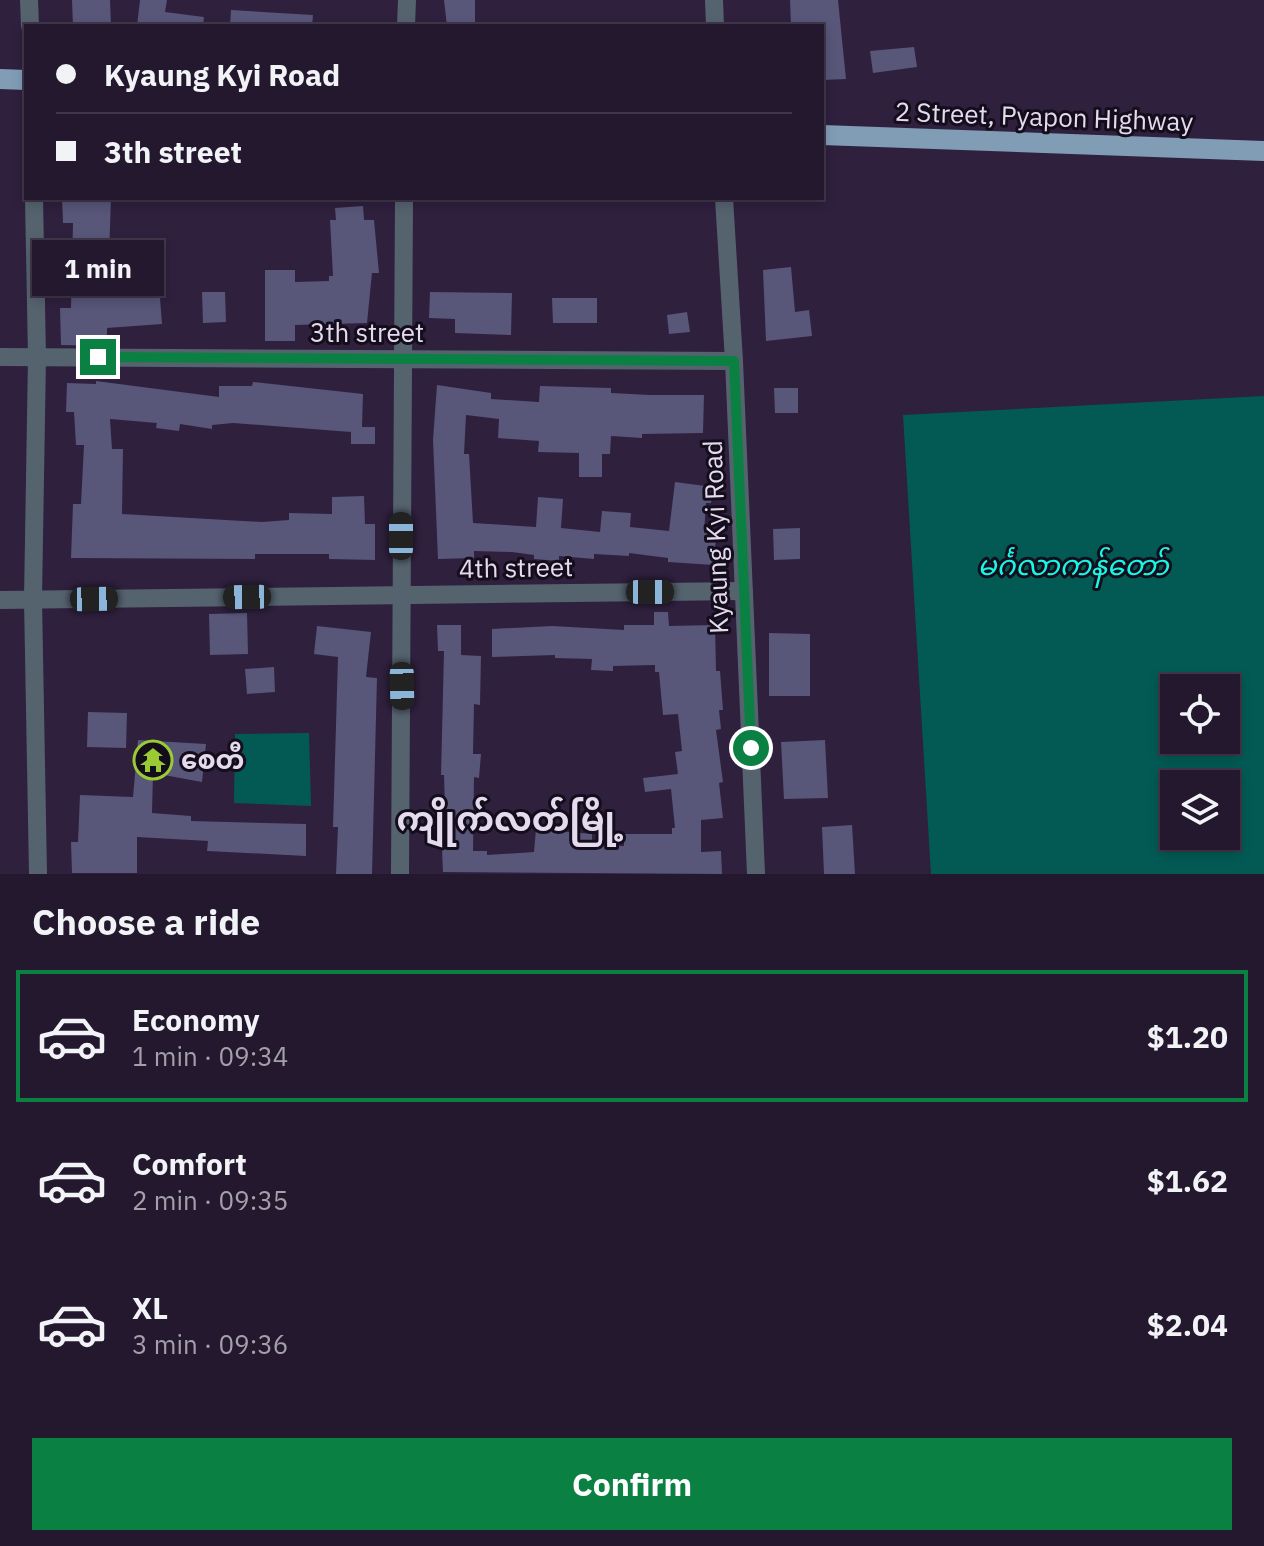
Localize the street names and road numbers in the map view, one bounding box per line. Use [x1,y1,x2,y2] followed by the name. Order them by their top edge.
[894,94,1194,138] street label: 2 Street, Pyapon Highway
[310,315,424,349] street label: 3th street
[695,440,735,634] street label: Kyaung Kyi Road
[459,549,573,585] street label: 4th street

